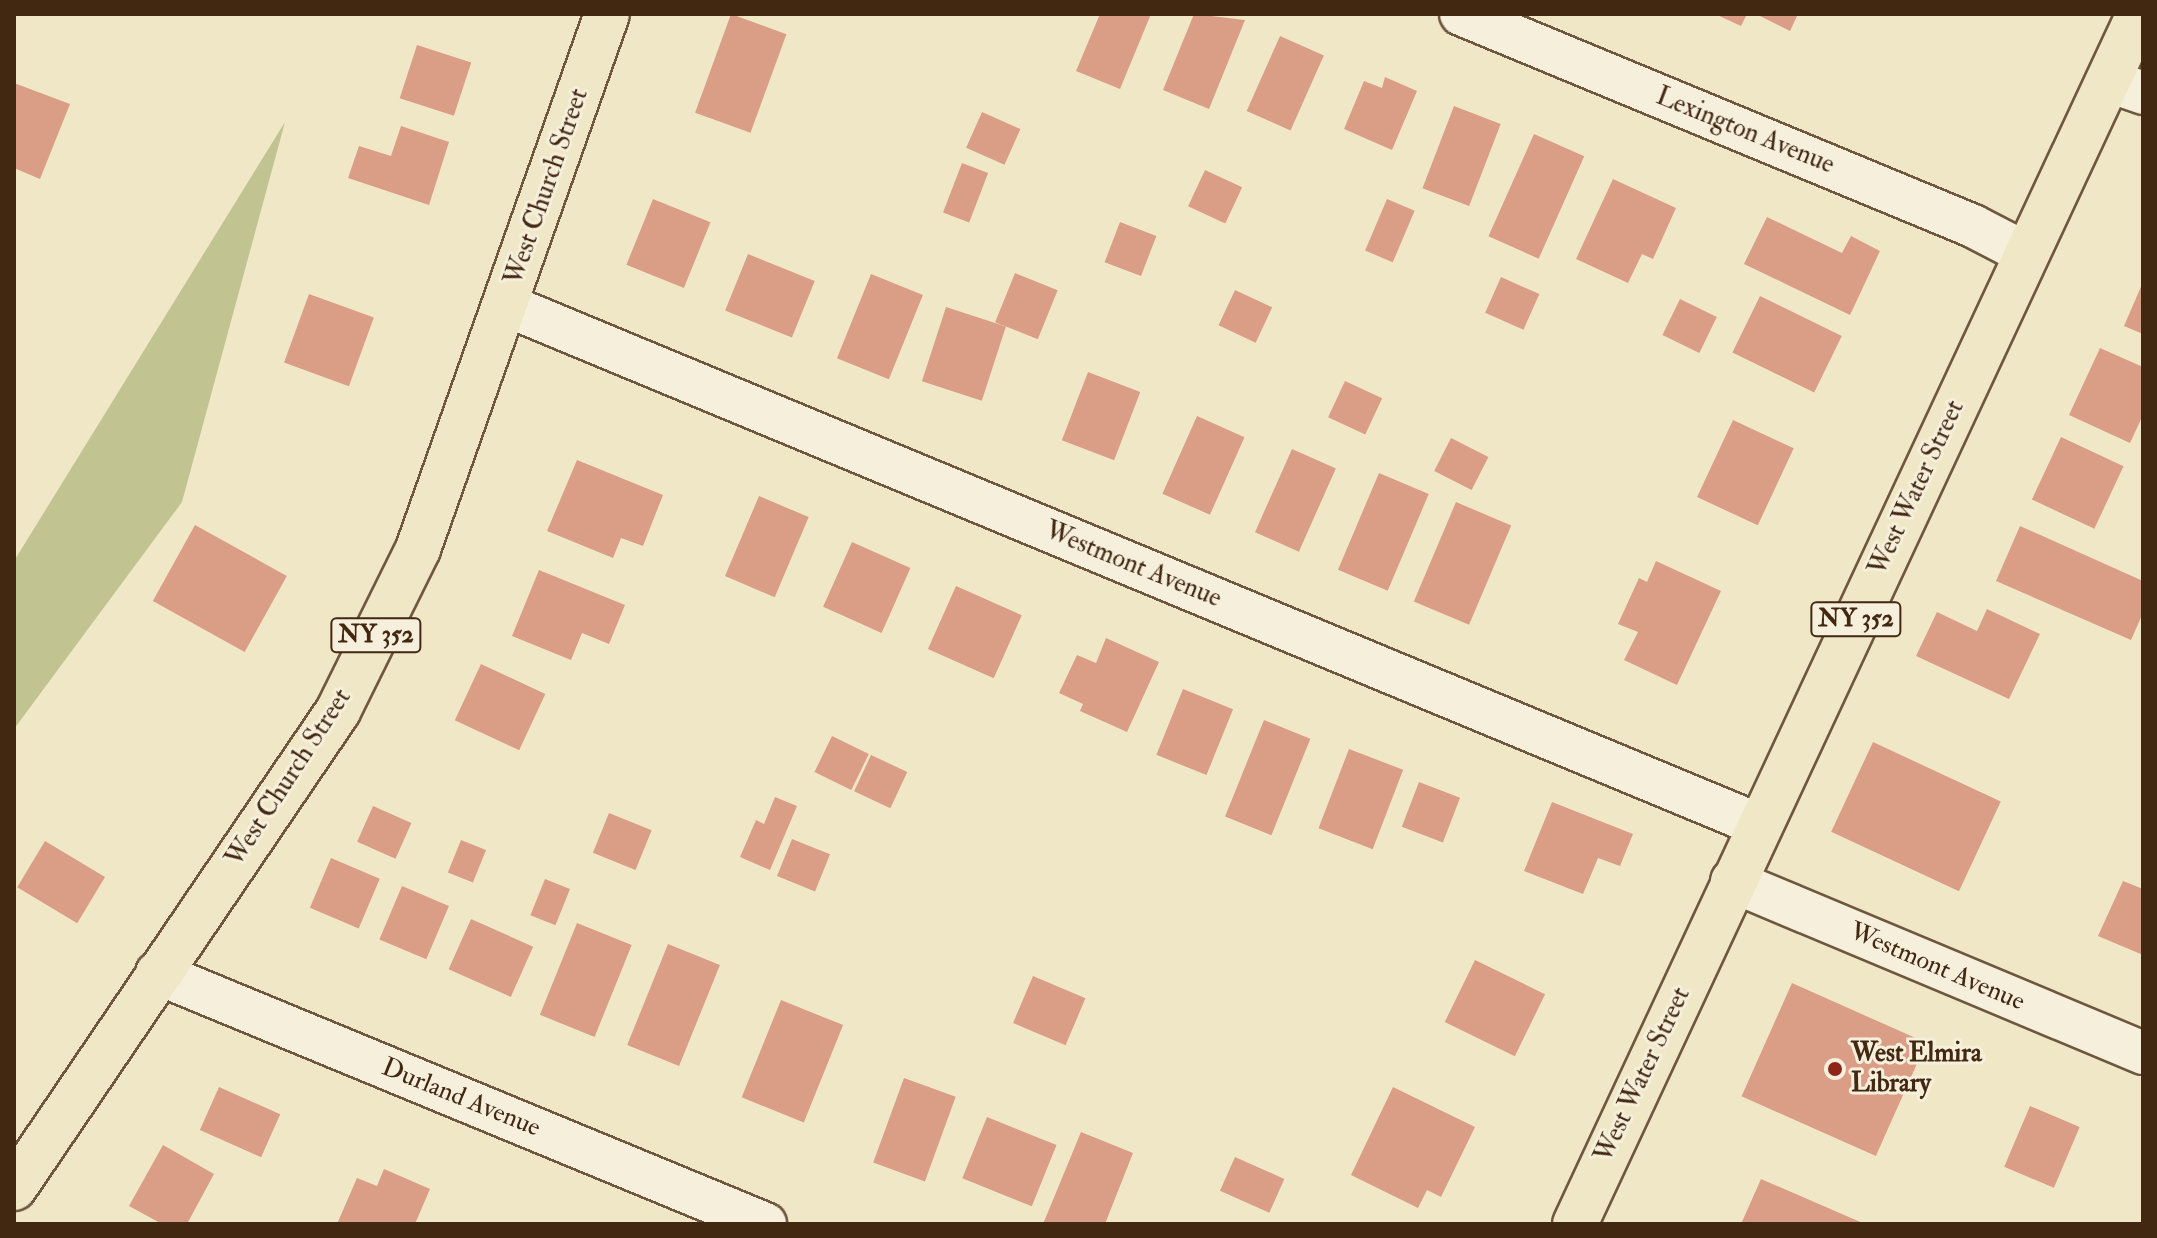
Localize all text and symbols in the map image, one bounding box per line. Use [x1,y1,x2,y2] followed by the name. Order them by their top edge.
[1651,81,1839,181] street label: Lexington Avenue
[499,85,595,289] street label: West Church Street
[1863,395,1971,581] street label: West Water Street
[1040,515,1226,615] street label: Westmont Avenue
[1810,599,1902,639] road number: NY 352
[330,615,422,655] road number: NY 352
[220,683,358,873] street label: West Church Street
[1845,916,2029,1018] street label: Westmont Avenue
[1589,982,1697,1168] street label: West Water Street
[1851,1038,1982,1100] place label: West Elmira Library
[377,1052,545,1144] street label: Durland Avenue
[1826,1060,1844,1078] marker: West Elmira Library

